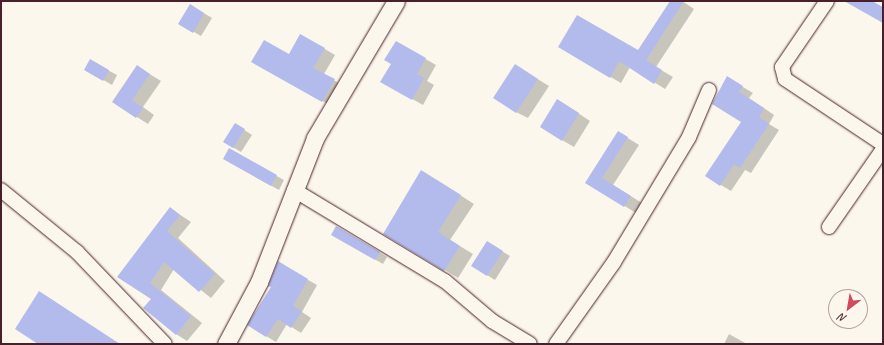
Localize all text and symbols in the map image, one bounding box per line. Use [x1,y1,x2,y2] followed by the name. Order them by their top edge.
[828,289,868,329] north arrow
[836,311,849,326] text: N

